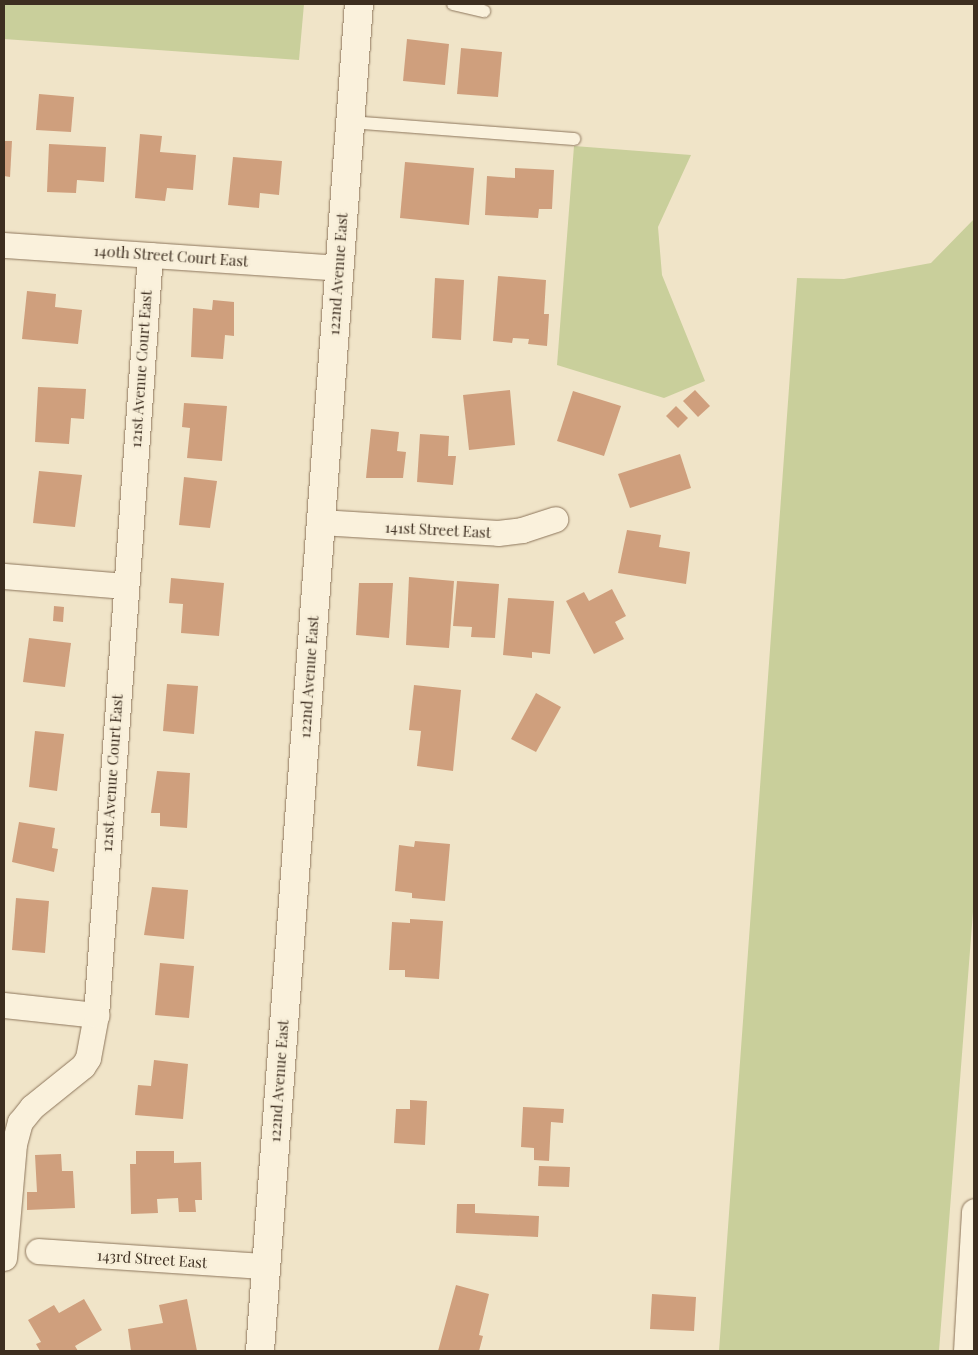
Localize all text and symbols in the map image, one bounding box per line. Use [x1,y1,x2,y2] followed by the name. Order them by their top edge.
[325,212,351,336] street label: 122nd Avenue East
[93,242,249,270] street label: 140th Street Court East
[126,289,156,449] street label: 121st Avenue Court East
[384,518,492,542] street label: 141st Street East
[296,615,322,739] street label: 122nd Avenue East
[97,693,127,853] street label: 121st Avenue Court East
[266,1019,292,1143] street label: 122nd Avenue East
[96,1246,208,1272] street label: 143rd Street East

